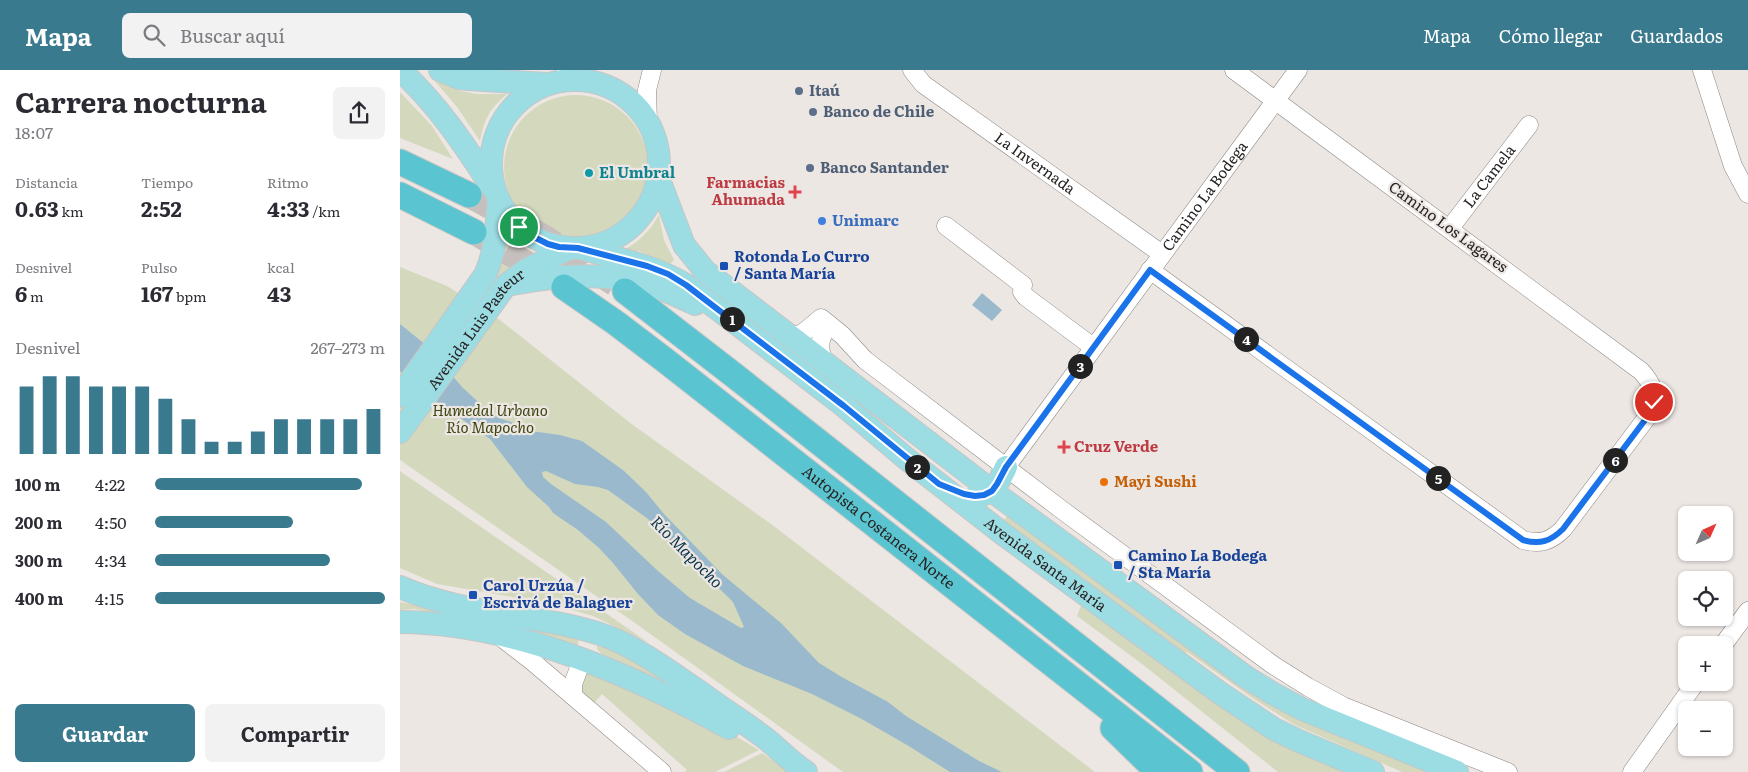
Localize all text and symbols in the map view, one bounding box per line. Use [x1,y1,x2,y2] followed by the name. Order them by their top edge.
[122,13,472,58] search box
[25,18,92,53] text: Mapa
[140,21,168,49] icon: search
[180,21,285,49] text: Buscar aquí
[1423,22,1471,49] text: Mapa
[1499,22,1602,49] text: Cómo llegar
[1630,22,1723,49] text: Guardados
[809,78,840,101] place label: Itaú
[15,80,267,122] text: Carrera nocturna
[793,85,805,97] marker: Itaú
[333,87,385,139] button: share
[823,99,935,122] place label: Banco de Chile
[807,106,819,118] marker: Banco de Chile
[15,120,53,144] text: 18:07
[990,126,1082,200] street label: La Invernada
[1155,135,1253,255] street label: Camino La Bodega
[1457,138,1521,212] street label: La Camela
[820,155,949,178] place label: Banco Santander
[599,160,676,183] place label: El Umbral
[804,162,816,174] marker: Banco Santander
[583,167,595,179] marker: El Umbral
[706,170,786,210] place label: Farmacias Ahumada
[15,172,78,192] text: Distancia
[141,172,193,192] text: Tiempo
[267,172,308,192] text: Ritmo
[1385,175,1513,277] street label: Camino Los Lagares
[789,186,801,198] marker: Farmacias Ahumada
[15,192,59,223] text: 0.63
[141,192,182,223] text: 2:52
[267,192,309,223] text: 4:33
[59,201,84,221] text: km
[309,201,340,221] text: /km
[498,206,540,248] pin
[832,208,899,231] place label: Unimarc
[505,213,533,241] icon: arrive
[816,215,828,227] marker: Unimarc
[734,244,870,284] place label: Rotonda Lo Curro / Santa María
[15,257,72,277] text: Desnivel
[141,257,178,277] text: Pulso
[267,257,295,277] text: kcal
[718,260,730,272] marker: Rotonda Lo Curro / Santa María
[421,262,529,394] street label: Avenida Luis Pasteur
[15,277,27,308] text: 6
[141,277,173,308] text: 167
[267,277,291,308] text: 43
[27,286,44,306] text: m
[173,286,207,306] text: bpm
[720,306,744,332] pin: 1
[730,309,735,329] text: 1
[1234,326,1258,352] pin: 4
[1242,329,1251,349] text: 4
[15,335,80,359] text: Desnivel
[310,335,385,359] text: 267–273 m
[1068,354,1092,378] pin: 3
[1077,356,1084,376] text: 3
[1633,381,1675,423] pin
[1640,388,1668,416] icon: check
[432,398,548,438] park label: Humedal Urbano Río Mapocho
[1074,434,1159,457] place label: Cruz Verde
[1058,441,1070,453] marker: Cruz Verde
[1602,448,1628,472] pin: 6
[1611,450,1620,470] text: 6
[904,454,930,480] pin: 2
[914,457,921,477] text: 2
[798,459,961,594] street label: Autopista Costanera Norte
[1426,466,1450,490] pin: 5
[1435,468,1442,488] text: 5
[1114,469,1197,492] place label: Mayi Sushi
[15,472,61,496] text: 100 m
[95,472,125,496] text: 4:22
[1098,476,1110,488] marker: Mayi Sushi
[1678,506,1732,561] north arrow
[1678,506,1733,756] map controls
[15,510,62,534] text: 200 m
[95,510,127,534] text: 4:50
[646,510,729,593] water label: Río Mapocho
[980,511,1113,617] street label: Avenida Santa María
[1128,543,1268,583] place label: Camino La Bodega / Sta María
[15,548,63,572] text: 300 m
[95,548,126,572] text: 4:34
[1112,559,1124,571] marker: Camino La Bodega / Sta María
[1678,571,1733,626] button: locate
[483,573,633,613] place label: Carol Urzúa / Escrivá de Balaguer
[15,586,64,610] text: 400 m
[95,586,124,610] text: 4:15
[467,589,479,601] marker: Carol Urzúa / Escrivá de Balaguer
[1678,636,1733,691] button: +
[1678,701,1733,756] button: −
[15,704,195,762] button: Guardar
[205,704,385,762] button: Compartir

